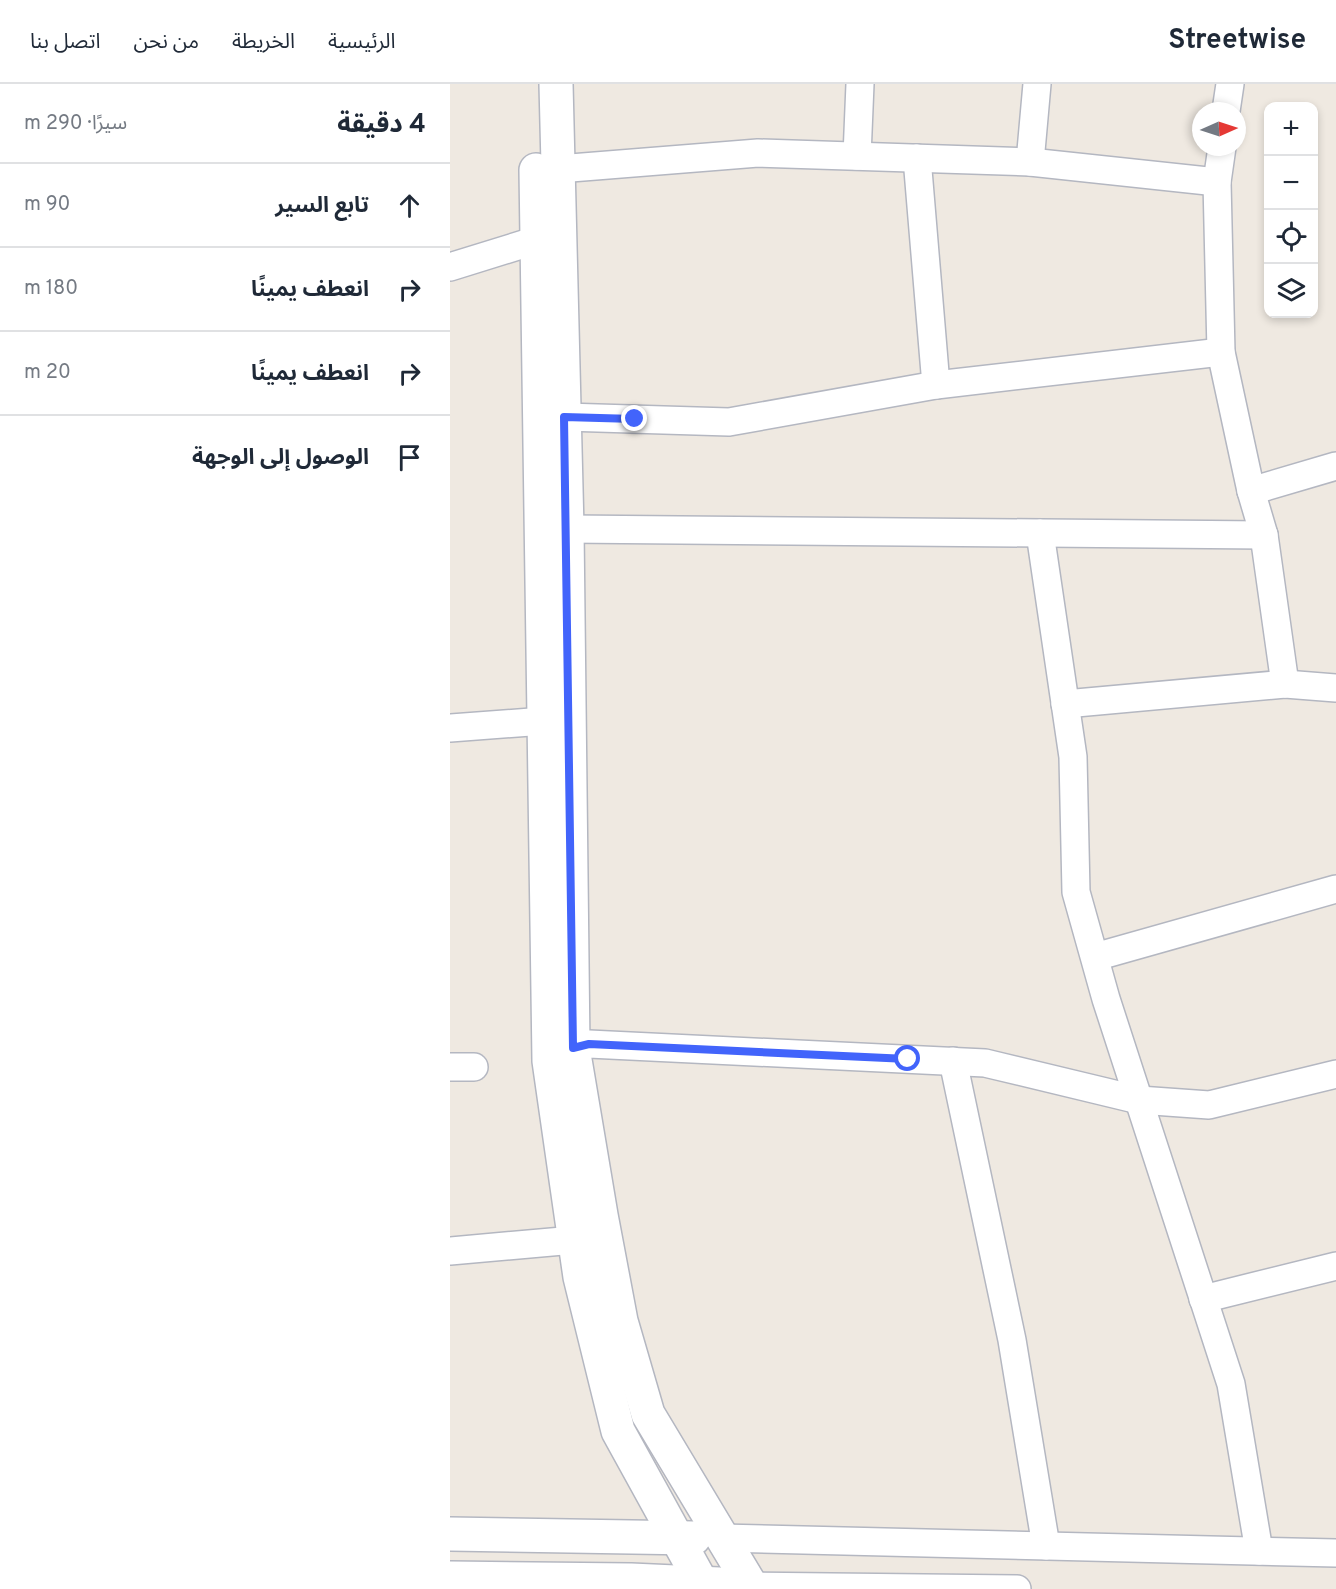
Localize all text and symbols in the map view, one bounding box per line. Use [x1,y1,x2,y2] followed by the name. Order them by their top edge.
[1168,23,1306,59] text: Streetwise
[30,29,100,56] text: اتصل بنا
[133,29,199,56] text: من نحن
[232,29,295,56] text: الخريطة
[328,29,396,56] text: الرئيسية
[1192,102,1246,156] north arrow
[1264,102,1318,318] map controls
[1264,102,1318,156] button: +
[337,109,426,142] text: 4 دقيقة
[24,111,127,137] text: سيرًا · 290 m
[1264,156,1318,210] button: −
[393,189,426,222] icon: ahead
[24,192,70,218] text: 90 m
[275,193,369,220] text: تابع السير
[1264,210,1318,264] button: locate
[1264,264,1318,318] button: layers
[393,273,426,306] icon: right
[24,276,78,302] text: 180 m
[251,277,369,304] text: انعطف يمينًا
[393,357,426,390] icon: right
[24,360,71,386] text: 20 m
[251,361,369,388] text: انعطف يمينًا
[621,405,647,431] route end
[393,441,426,474] icon: arrive
[192,445,369,472] text: الوصول إلى الوجهة
[894,1045,920,1071] route start

